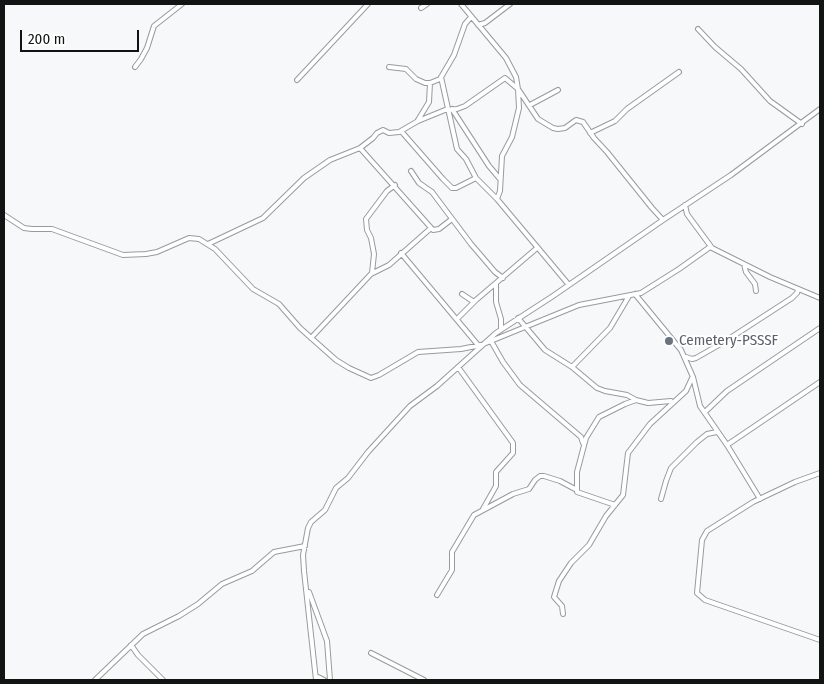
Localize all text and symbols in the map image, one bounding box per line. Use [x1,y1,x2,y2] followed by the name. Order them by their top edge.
[22,20,141,52] scale bar
[28,30,65,48] text: 200 m
[679,332,778,350] place label: Cemetery-PSSSF
[663,335,675,347] marker: Cemetery-PSSSF

